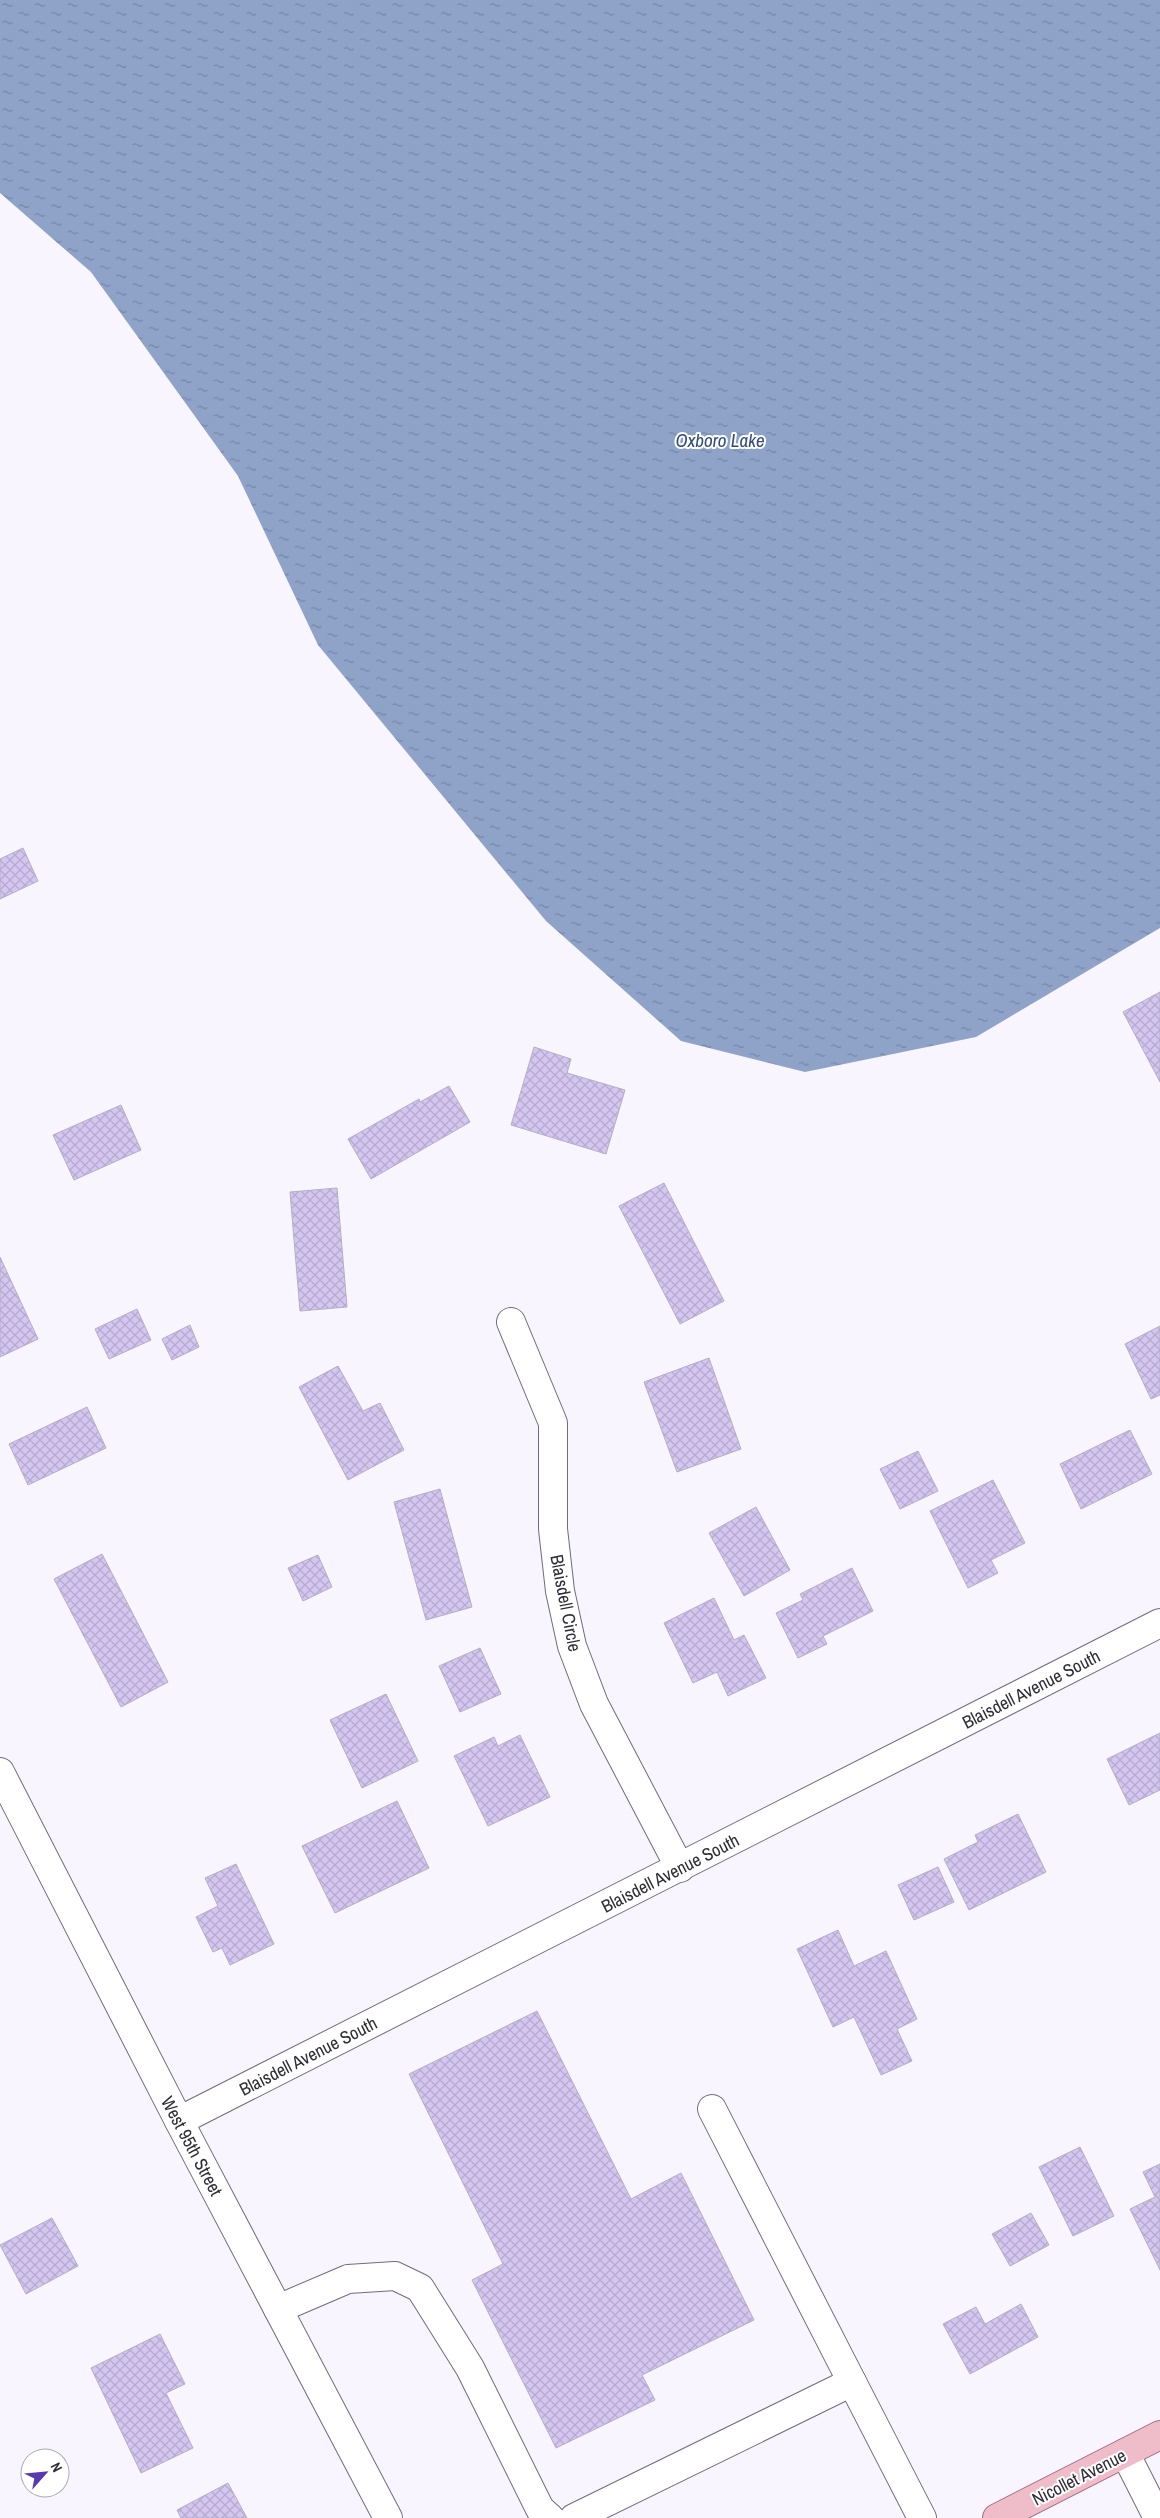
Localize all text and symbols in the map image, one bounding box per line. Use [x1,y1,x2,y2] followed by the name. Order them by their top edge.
[675,427,765,453] water label: Oxboro Lake
[544,1552,588,1654] street label: Blaisdell Circle
[958,1643,1104,1735] street label: Blaisdell Avenue South
[597,1827,743,1919] street label: Blaisdell Avenue South
[235,2010,381,2102] street label: Blaisdell Avenue South
[155,2092,229,2200] street label: West 95th Street
[1028,2443,1130,2511] street label: Nicollet Avenue
[20,2448,70,2498] north arrow
[47,2459,66,2475] text: N

